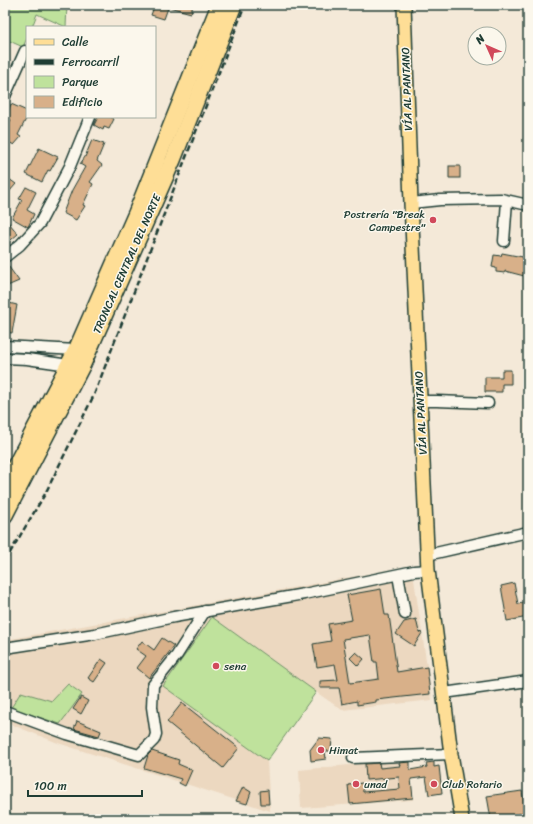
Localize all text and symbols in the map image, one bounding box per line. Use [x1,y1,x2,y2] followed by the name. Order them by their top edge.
[26,26,156,118] legend
[467,26,507,66] north arrow
[470,30,490,49] text: N
[62,31,89,53] text: Calle
[396,47,418,131] street label: VÍA AL PANTANO
[62,51,120,73] text: Ferrocarril
[62,71,99,93] text: Parque
[62,91,102,113] text: Edificio
[88,190,167,337] street label: TRONCAL CENTRAL DEL NORTE
[344,205,426,237] place label: Postrería "Break Campestre"
[428,215,438,225] marker: Postrería "Break Campestre"
[409,371,433,455] street label: VÍA AL PANTANO
[223,657,247,676] place label: sena
[211,661,221,671] marker: sena
[329,741,359,760] place label: Himat
[316,745,326,755] marker: Himat
[28,772,142,798] scale bar
[34,775,67,797] text: 100 m
[364,775,388,794] place label: unad
[442,775,502,794] place label: Club Rotario
[351,779,361,789] marker: unad
[429,779,439,789] marker: Club Rotario

